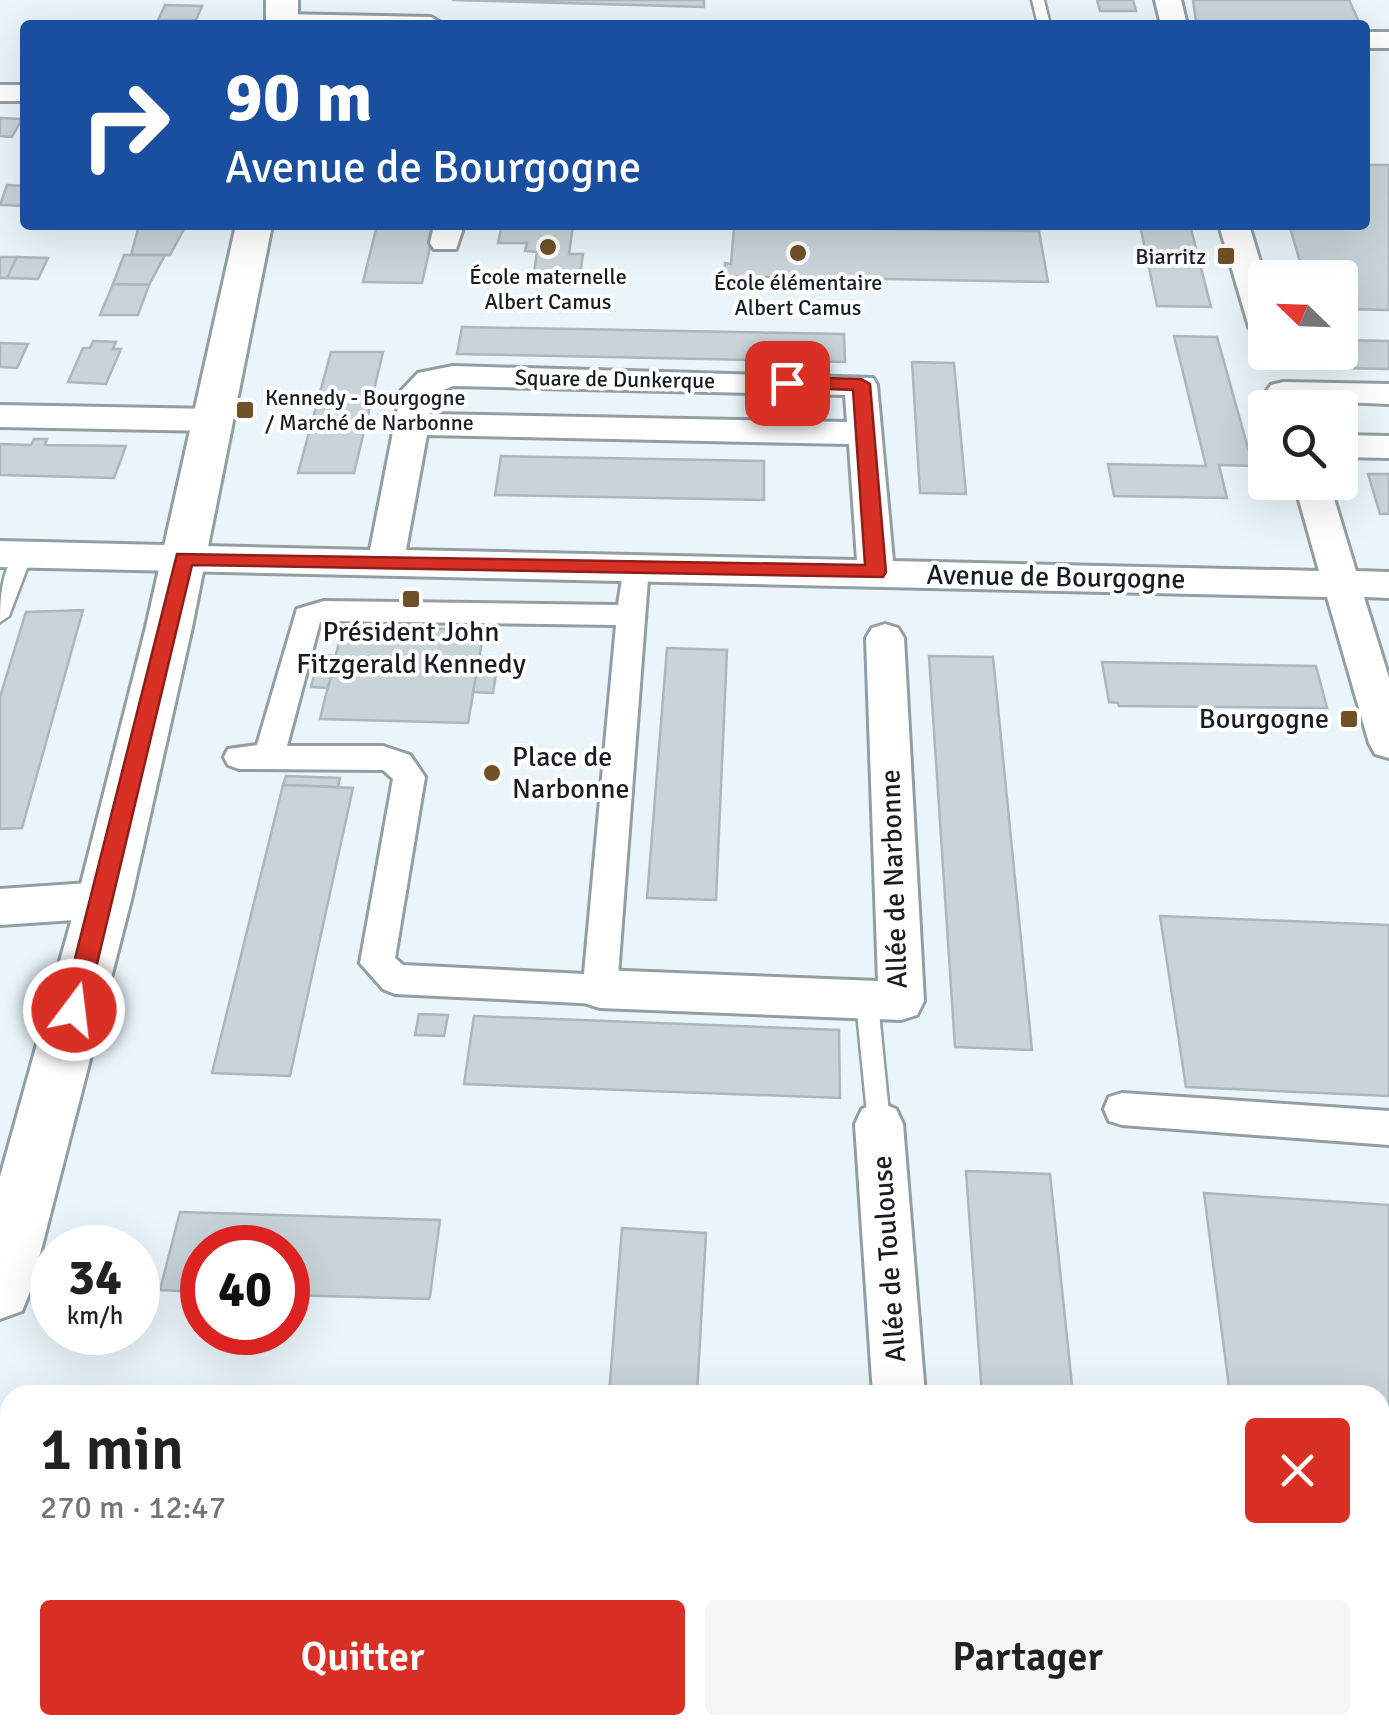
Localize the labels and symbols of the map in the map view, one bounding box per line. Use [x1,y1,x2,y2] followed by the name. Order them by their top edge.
[537,236,559,258] marker: École maternelle Albert Camus
[787,242,809,264] marker: École élémentaire Albert Camus
[1135,243,1206,270] place label: Biarritz
[1215,245,1237,267] marker: Biarritz
[1248,260,1358,370] north arrow
[469,263,627,315] place label: École maternelle Albert Camus
[714,269,882,321] place label: École élémentaire Albert Camus
[745,341,830,426] pin
[515,364,715,394] street label: Square de Dunkerque
[265,384,474,436] place label: Kennedy - Bourgogne / Marché de Narbonne
[234,399,256,421] marker: Kennedy - Bourgogne / Marché de Narbonne
[926,558,1186,596] street label: Avenue de Bourgogne
[400,588,422,610] marker: Président John Fitzgerald Kennedy
[296,615,526,681] place label: Président John Fitzgerald Kennedy
[1199,702,1329,736] place label: Bourgogne
[1338,708,1360,730] marker: Bourgogne
[512,740,629,806] place label: Place de Narbonne
[481,762,503,784] marker: Place de Narbonne
[873,769,915,989] street label: Allée de Narbonne
[22,958,126,1062] position arrow
[865,1154,913,1364] street label: Allée de Toulouse
[180,1225,310,1355] speed limit sign: 40

